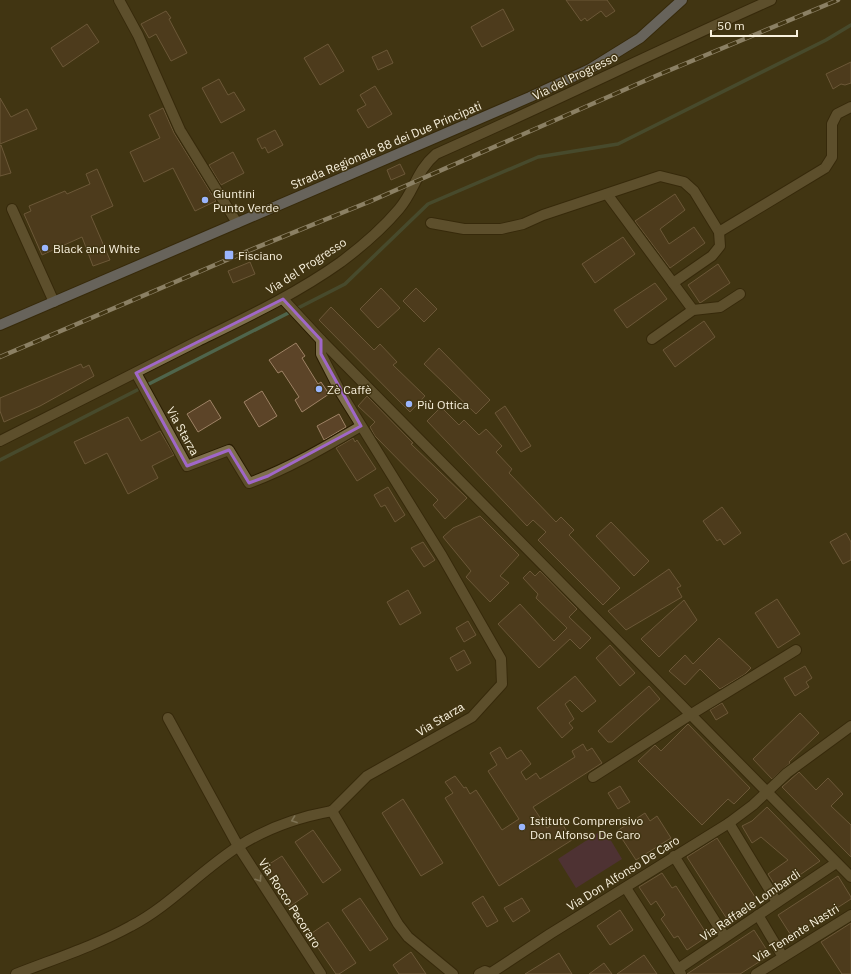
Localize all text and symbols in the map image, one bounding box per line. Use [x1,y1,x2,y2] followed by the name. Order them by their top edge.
[711,12,797,38] scale bar
[717,18,745,33] text: 50 m
[530,49,620,103] street label: Via del Progresso
[288,98,484,192] street label: Strada Regionale 88 dei Due Principati
[213,186,279,215] place label: Giuntini Punto Verde
[200,195,210,205] marker: Giuntini Punto Verde
[263,234,349,298] street label: Via del Progresso
[53,241,140,256] place label: Black and White
[40,243,50,253] marker: Black and White
[238,248,283,263] place label: Fisciano
[223,249,235,261] marker: Fisciano
[327,382,372,397] place label: Zè Caffè
[314,384,324,394] marker: Zè Caffè
[417,397,470,412] place label: Più Ottica
[404,399,414,409] marker: Più Ottica
[163,404,203,459] street label: Via Starza
[413,698,467,739] street label: Via Starza
[530,813,644,842] place label: Istituto Comprensivo Don Alfonso De Caro
[291,816,298,824] one-way arrow
[517,822,527,832] marker: Istituto Comprensivo Don Alfonso De Caro
[564,832,682,914] street label: Via Don Alfonso De Caro
[256,856,325,951] street label: Via Rocco Pecoraro
[697,866,803,944] street label: Via Raffaele Lombardi
[254,875,262,882] one-way arrow
[750,901,842,965] street label: Via Tenente Nastri

